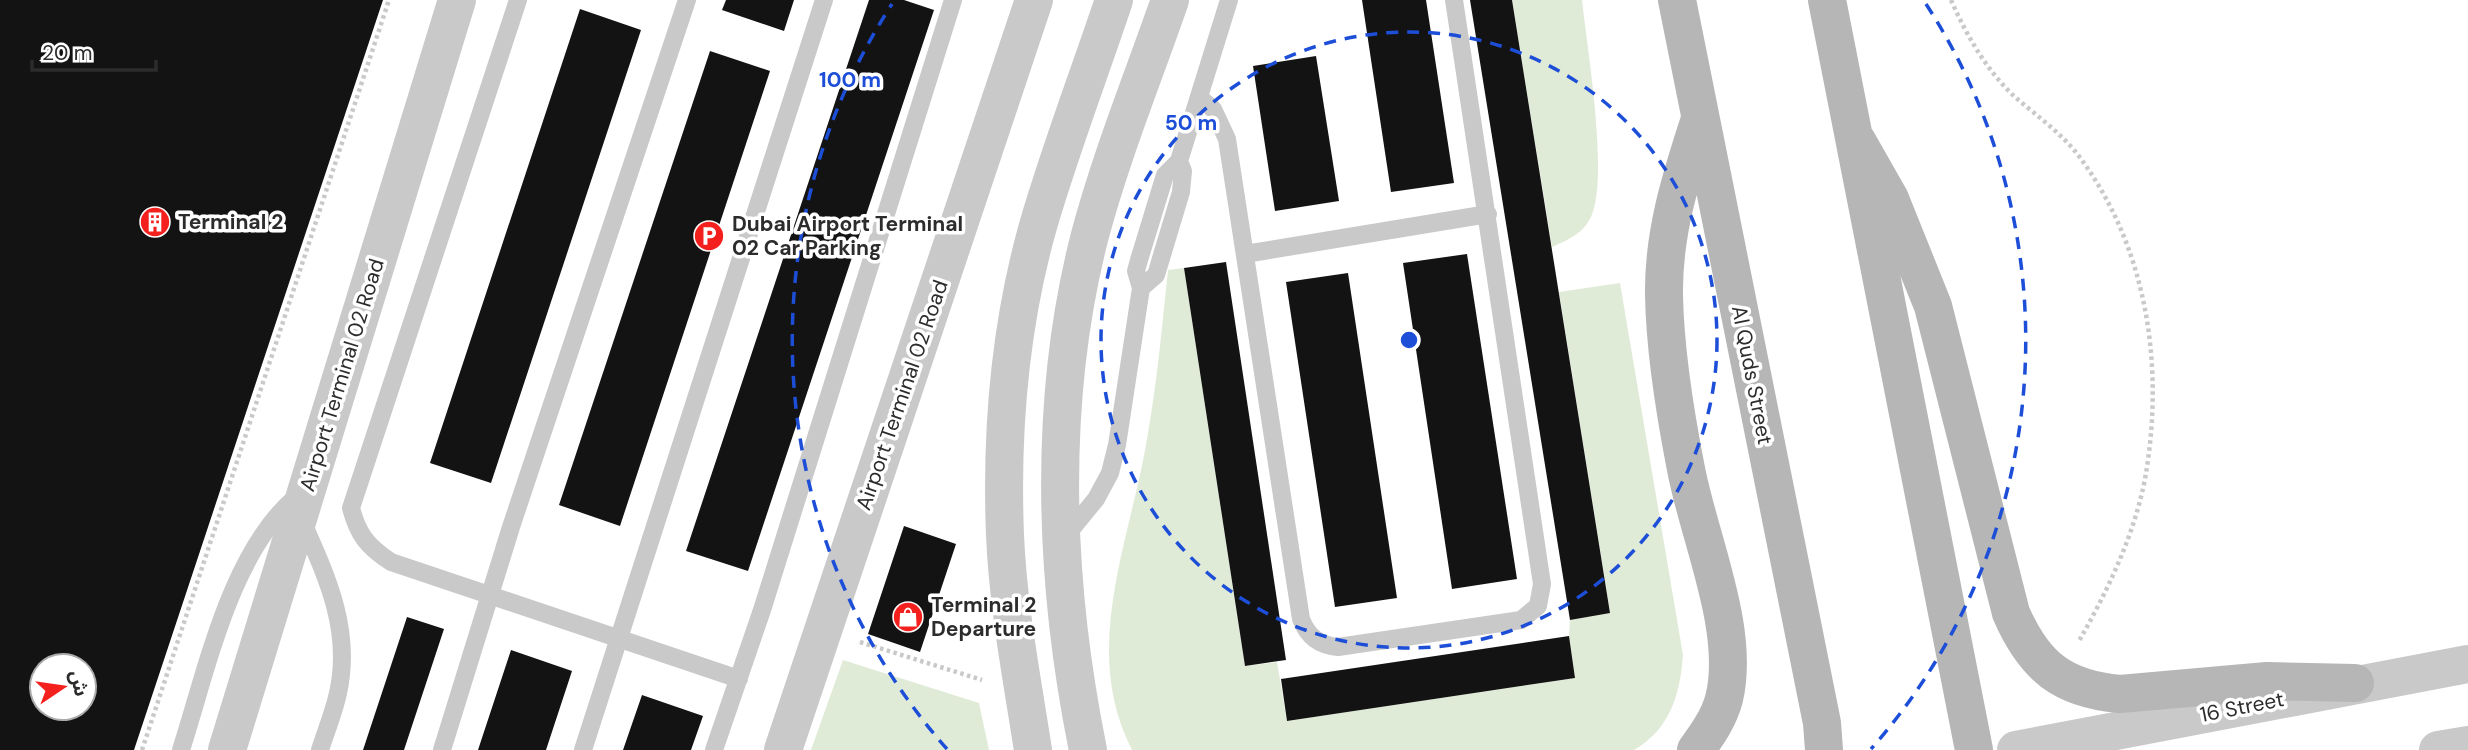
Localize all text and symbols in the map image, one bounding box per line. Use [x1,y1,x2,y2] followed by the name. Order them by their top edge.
[32,28,156,72] scale bar
[42,39,93,67] text: 20 m
[819,66,881,94] text: 100 m
[1165,109,1217,137] text: 50 m
[138,205,172,239] building icon: Terminal 2
[178,208,283,236] place label: Terminal 2
[732,210,963,262] place label: Dubai Airport Terminal 02 Car Parking
[692,219,726,253] parking icon: Dubai Airport Terminal 02 Car Parking
[293,255,391,495] street label: Airport Terminal 02 Road
[849,276,955,514] street label: Airport Terminal 02 Road
[1725,303,1779,447] street label: Al Quds Street
[1397,328,1421,352] centre of rings
[931,591,1036,643] place label: Terminal 2 Departure
[891,600,925,634] shop icon: Terminal 2 Departure
[28,652,98,722] north arrow
[64,668,94,699] text: ش
[2198,685,2286,729] street label: 16 Street

